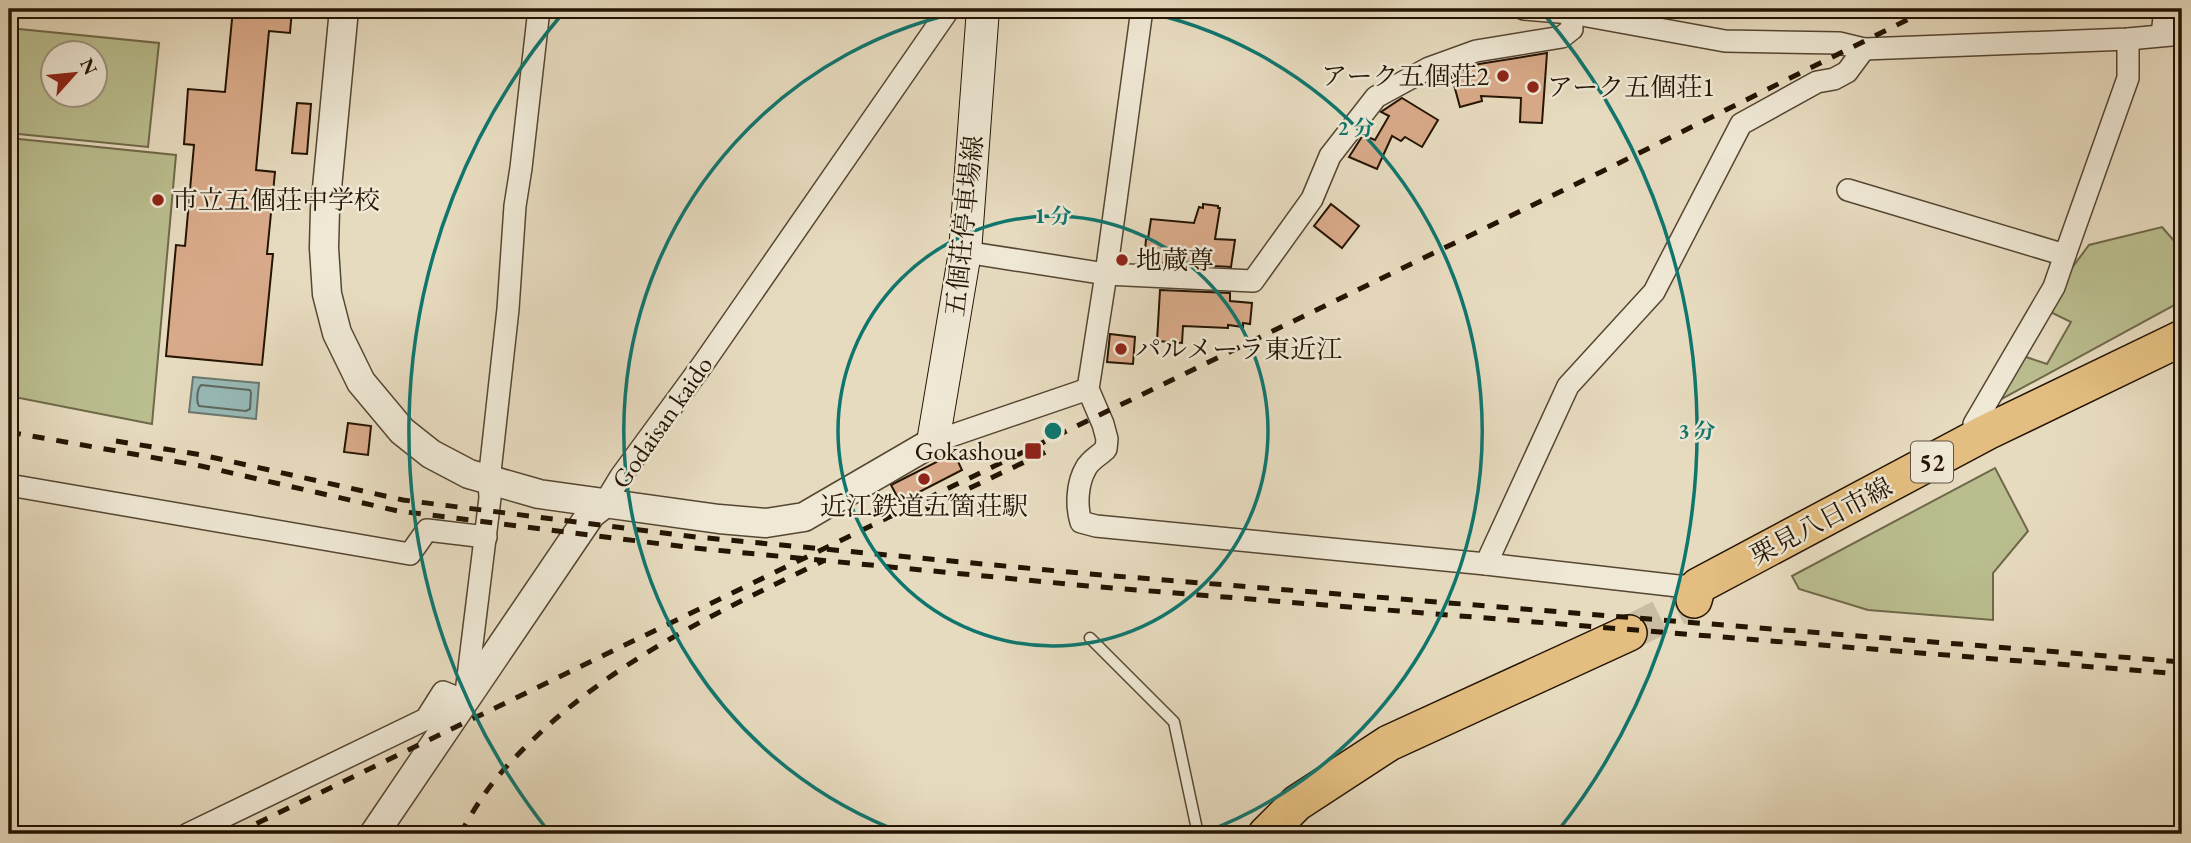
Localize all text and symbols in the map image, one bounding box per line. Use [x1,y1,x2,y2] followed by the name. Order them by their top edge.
[38,38,108,108] north arrow
[74,54,104,80] text: N
[1321,59,1490,93] place label: アーク五個荘2
[1495,68,1511,84] marker: アーク五個荘2
[1547,70,1715,104] place label: アーク五個荘1
[1525,79,1541,95] marker: アーク五個荘1
[1337,114,1375,141] text: 2 分
[938,134,990,318] street label: 五個荘停車場線
[172,183,380,217] place label: 市立五個荘中学校
[150,192,166,208] marker: 市立五個荘中学校
[1034,202,1072,229] text: 1 分
[1136,243,1214,277] place label: 地蔵尊
[1114,252,1130,268] marker: 地蔵尊
[1135,332,1342,366] place label: パルメーラ東近江
[1113,341,1129,357] marker: パルメーラ東近江
[604,349,720,495] street label: Godaisan kaido
[1678,417,1716,444] text: 3 分
[1041,419,1065,443] centre of rings
[915,434,1017,468] place label: Gokashou
[1023,441,1043,461] marker: Gokashou
[1911,442,1953,482] road number: 52
[1744,469,1898,573] street label: 栗見八日市線
[916,471,932,487] marker: 近江鉄道五箇荘駅
[820,489,1028,523] place label: 近江鉄道五箇荘駅

